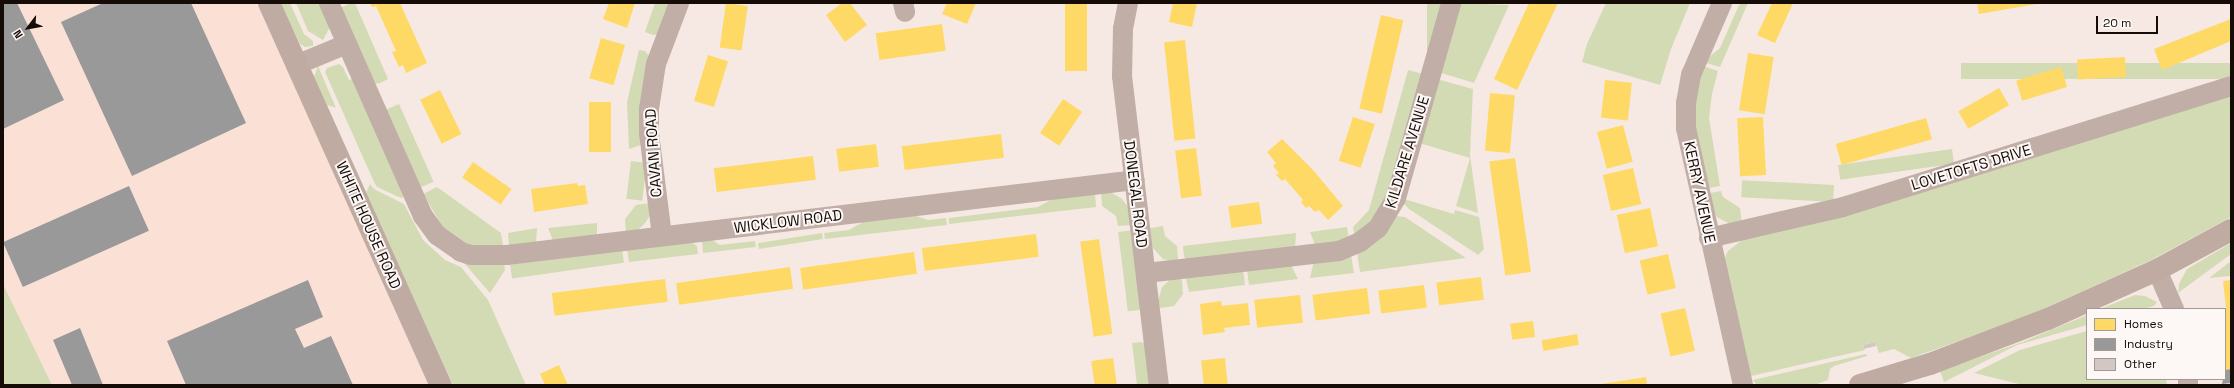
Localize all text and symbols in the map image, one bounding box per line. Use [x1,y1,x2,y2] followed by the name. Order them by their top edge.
[8,8,48,48] north arrow
[2098,8,2160,34] scale bar
[2103,15,2131,31] text: 20 m
[10,28,26,41] text: N
[1381,94,1433,210] street label: KILDARE AVENUE
[641,108,665,198] street label: CAVAN ROAD
[1120,139,1152,249] street label: DONEGAL ROAD
[1680,139,1720,245] street label: KERRY AVENUE
[1909,140,2033,194] street label: LOVETOFTS DRIVE
[333,158,405,292] street label: WHITE HOUSE ROAD
[733,205,843,237] street label: WICKLOW ROAD
[2086,308,2226,380] legend
[2124,316,2163,332] text: Homes
[2124,336,2173,352] text: Industry
[2124,356,2157,372] text: Other

